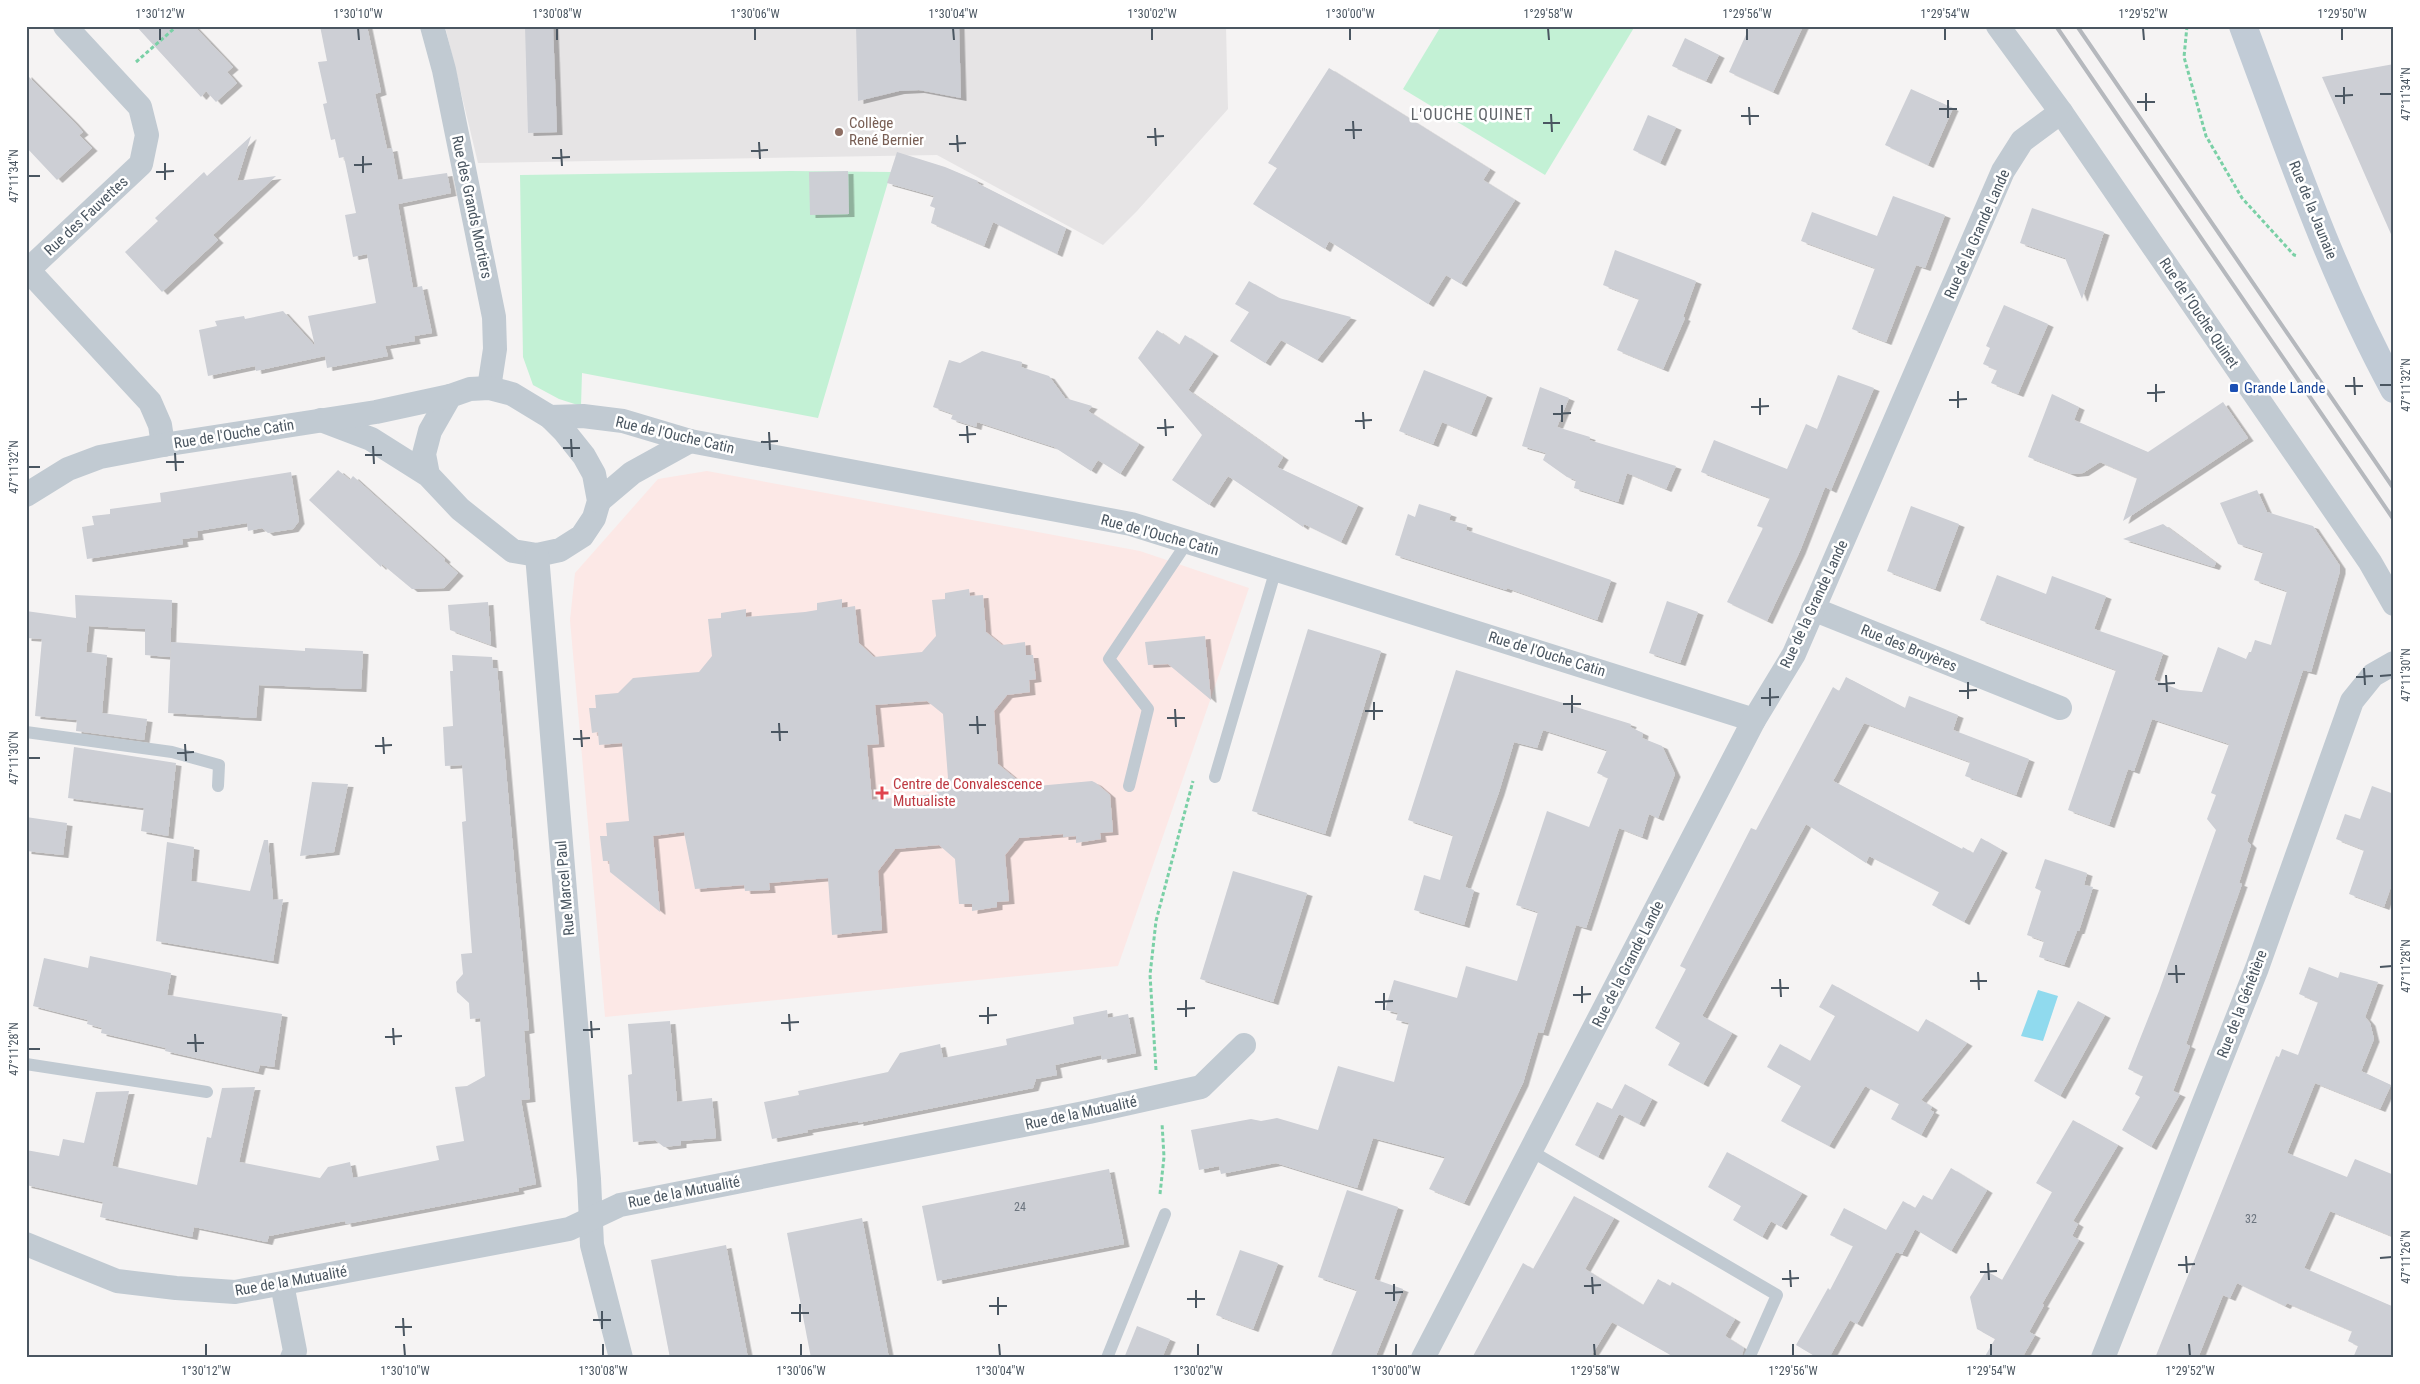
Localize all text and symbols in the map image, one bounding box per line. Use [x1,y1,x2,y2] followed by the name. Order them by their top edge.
[135,7,185,21] text: 1°30'12"W
[333,7,383,21] text: 1°30'10"W
[532,7,582,21] text: 1°30'08"W
[730,7,780,21] text: 1°30'06"W
[928,7,978,21] text: 1°30'04"W
[1127,7,1177,21] text: 1°30'02"W
[1325,7,1375,21] text: 1°30'00"W
[1523,7,1573,21] text: 1°29'58"W
[1722,7,1772,21] text: 1°29'56"W
[1920,7,1970,21] text: 1°29'54"W
[2118,7,2168,21] text: 1°29'52"W
[2317,7,2367,21] text: 1°29'50"W
[2399,67,2413,121] text: 47°11'34"N
[1411,105,1533,124] district label: L'OUCHE QUINET
[849,114,924,149] place label: Collège René Bernier
[833,126,845,138] marker: Collège René Bernier
[448,134,496,280] street label: Rue des Grands Mortiers
[7,149,21,203] text: 47°11'34"N
[2285,158,2341,262] street label: Rue de la Jaunaie
[1940,167,2014,301] street label: Rue de la Grande Lande
[40,173,132,259] street label: Rue des Fauvettes
[2155,254,2243,372] street label: Rue de l'Ouche Quinet
[2399,358,2413,412] text: 47°11'32"N
[2244,379,2326,397] place label: Grande Lande
[2228,382,2240,394] marker: Grande Lande
[614,413,736,457] street label: Rue de l'Ouche Catin
[173,416,295,452] street label: Rue de l'Ouche Catin
[7,440,21,494] text: 47°11'32"N
[1099,511,1221,559] street label: Rue de l'Ouche Catin
[1776,537,1852,671] street label: Rue de la Grande Lande
[1858,621,1960,675] street label: Rue des Bruyères
[1486,628,1608,680] street label: Rue de l'Ouche Catin
[2399,648,2413,702] text: 47°11'30"N
[7,731,21,785] text: 47°11'30"N
[893,775,1042,810] place label: Centre de Convalescence Mutualiste
[875,786,889,800] marker: Centre de Convalescence Mutualiste
[552,840,578,936] street label: Rue Marcel Paul
[1588,898,1668,1030] street label: Rue de la Grande Lande
[2399,939,2413,993] text: 47°11'28"N
[2213,947,2271,1061] street label: Rue de la Génêtière
[7,1022,21,1076] text: 47°11'28"N
[1024,1092,1138,1134] street label: Rue de la Mutualité
[627,1172,741,1212] street label: Rue de la Mutualité
[1014,1200,1026,1214] house number: 24
[2245,1212,2257,1226] house number: 32
[2399,1230,2413,1284] text: 47°11'26"N
[234,1262,348,1300] street label: Rue de la Mutualité
[181,1364,231,1378] text: 1°30'12"W
[380,1364,430,1378] text: 1°30'10"W
[578,1364,628,1378] text: 1°30'08"W
[776,1364,826,1378] text: 1°30'06"W
[975,1364,1025,1378] text: 1°30'04"W
[1173,1364,1223,1378] text: 1°30'02"W
[1371,1364,1421,1378] text: 1°30'00"W
[1570,1364,1620,1378] text: 1°29'58"W
[1768,1364,1818,1378] text: 1°29'56"W
[1966,1364,2016,1378] text: 1°29'54"W
[2165,1364,2215,1378] text: 1°29'52"W

